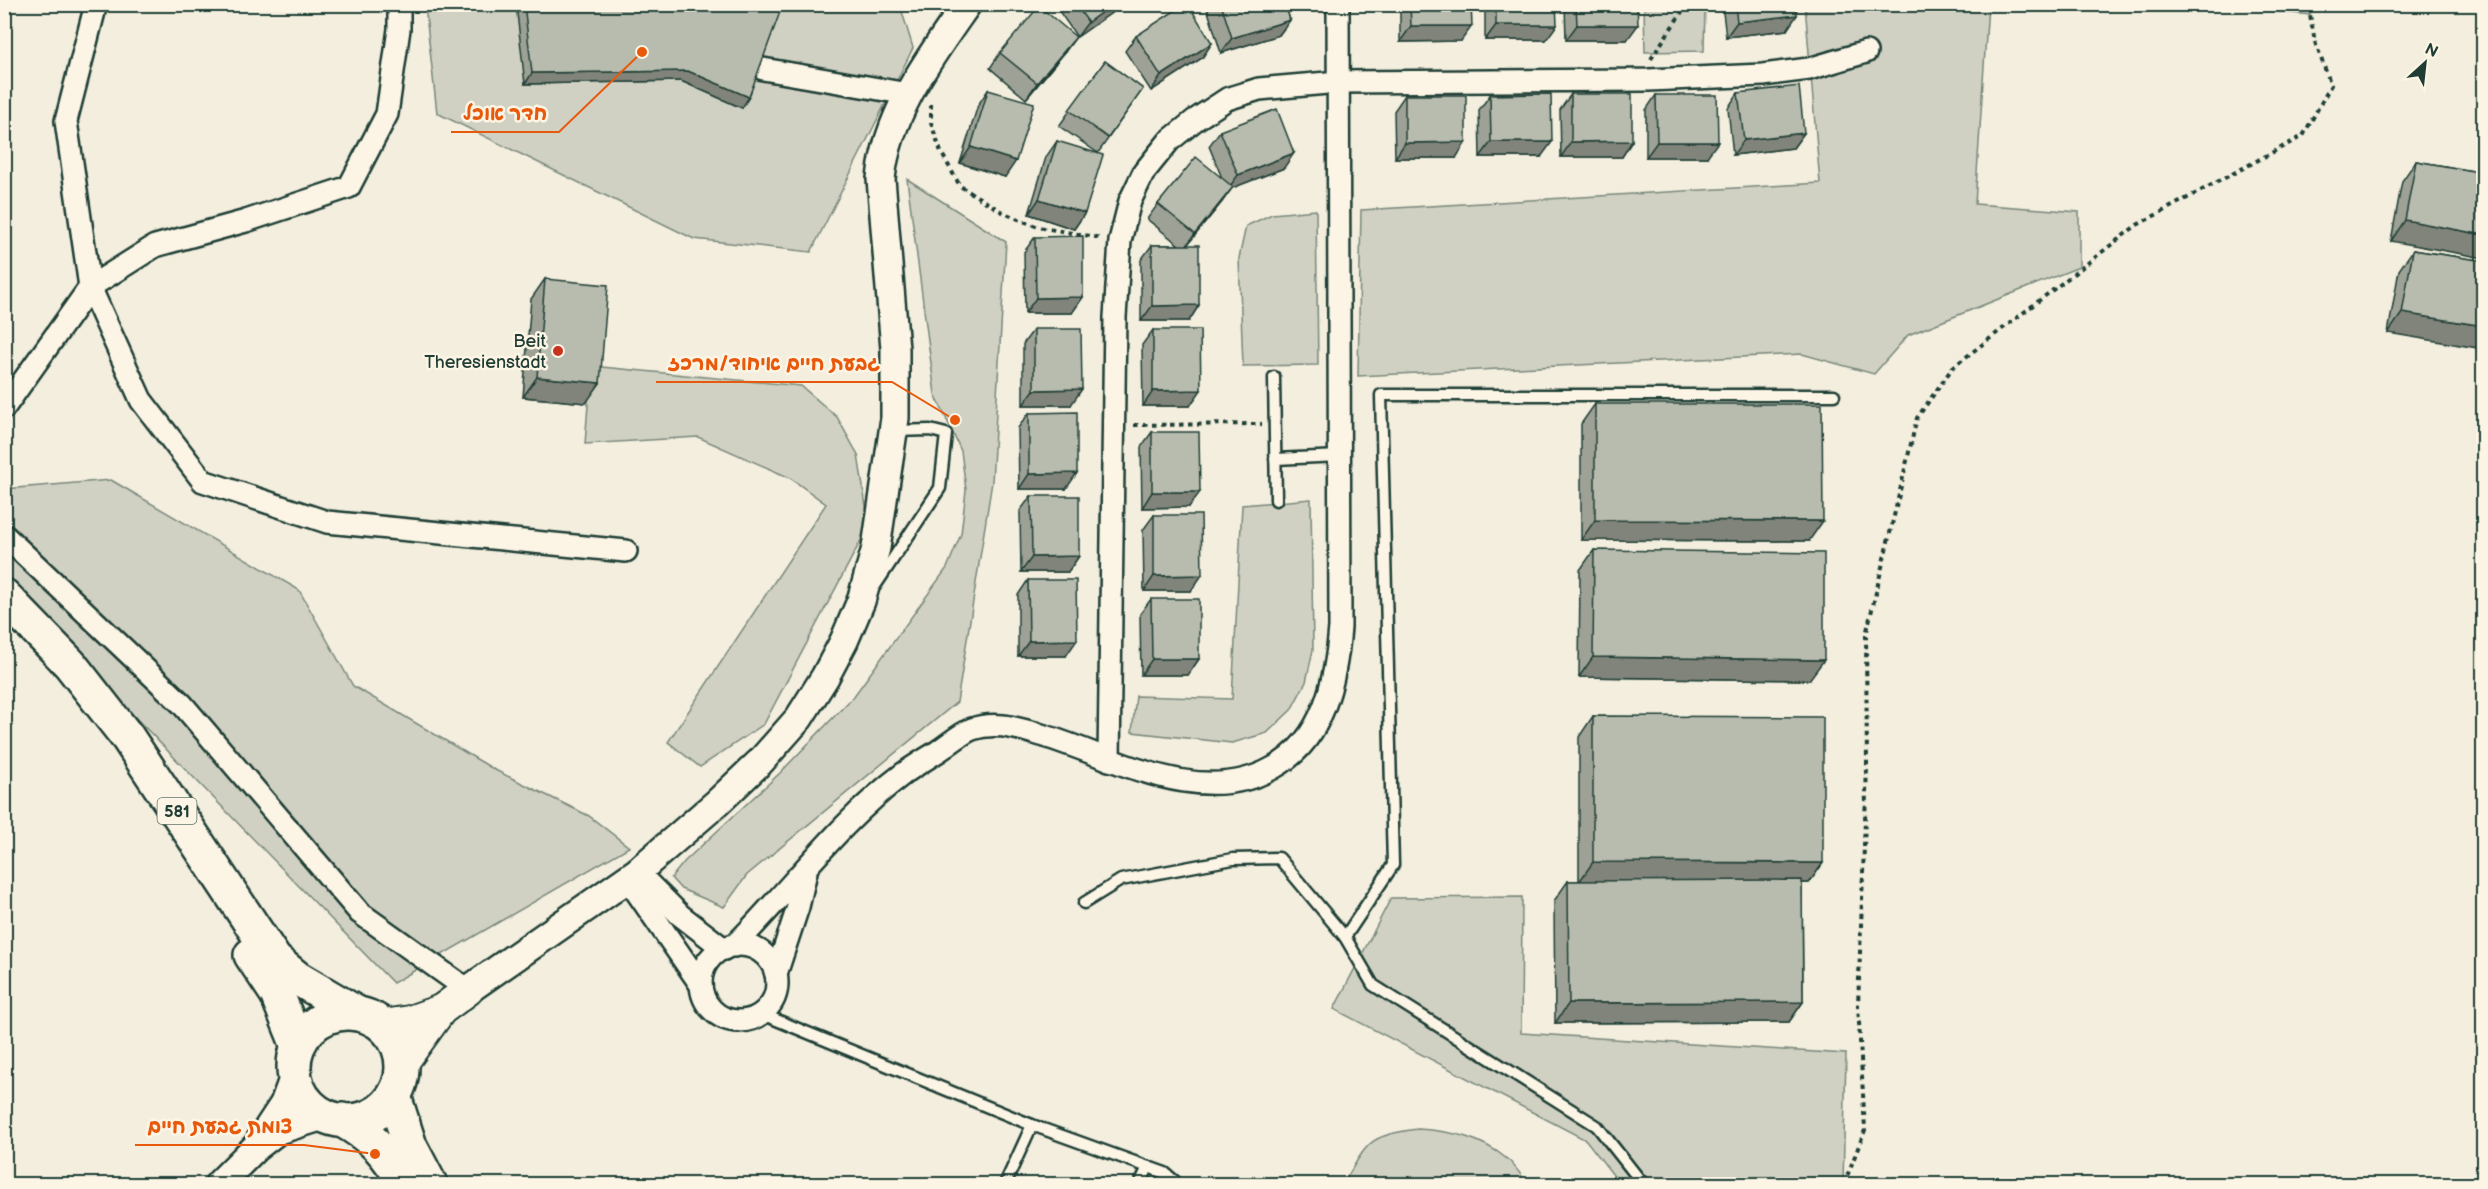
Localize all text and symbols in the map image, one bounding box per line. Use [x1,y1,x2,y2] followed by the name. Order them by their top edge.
[2395,33,2455,93] north arrow
[2421,40,2441,62] text: N
[451,94,559,132] callout: חדר אוכל
[463,102,547,126] text: חדר אוכל
[424,331,546,373] place label: Beit Theresienstadt
[551,344,565,358] marker: Beit Theresienstadt
[656,344,892,382] callout: גבעת חיים איחוד/מרכז
[668,352,880,376] text: גבעת חיים איחוד/מרכז
[158,798,196,824] road number: 581
[135,1107,304,1145] callout: צומת גבעת חיים
[148,1115,292,1139] text: צומת גבעת חיים

